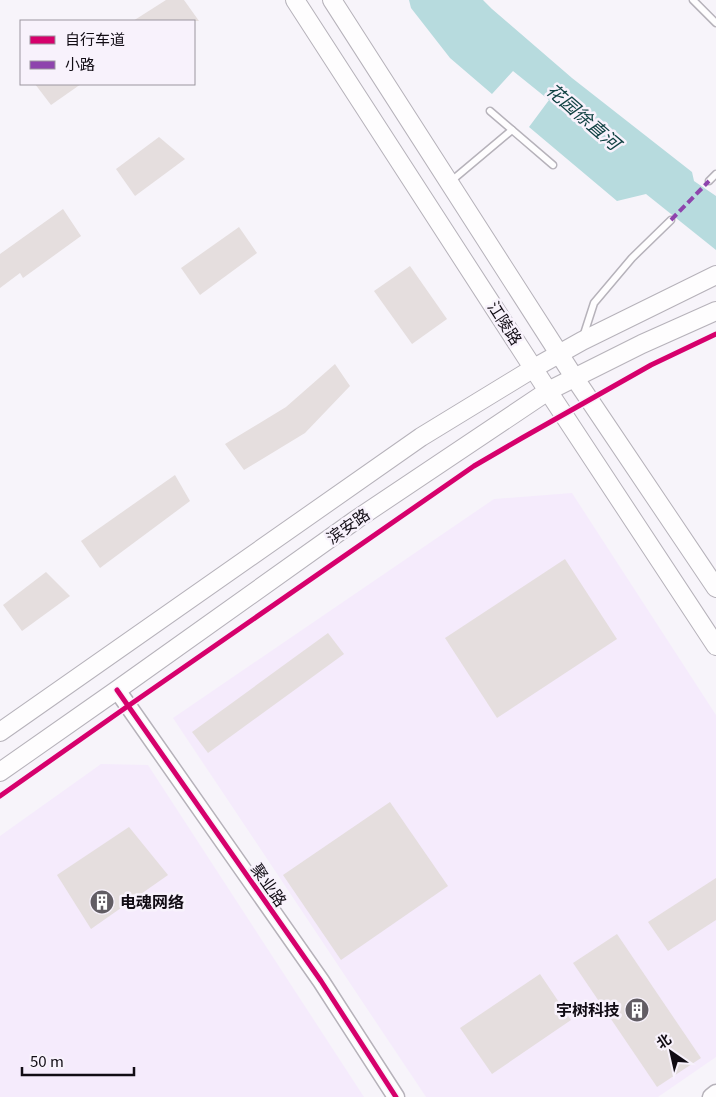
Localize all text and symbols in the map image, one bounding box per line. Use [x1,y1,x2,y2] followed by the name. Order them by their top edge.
[20,20,195,85] legend
[65,28,125,49] text: 自行车道
[65,53,95,74] text: 小路
[542,76,629,157] water label: 花园徐直河
[483,296,529,349] street label: 江陵路
[321,502,374,549] street label: 滨安路
[246,858,293,911] street label: 聚业路
[89,889,115,915] building icon: 电魂网络
[120,889,184,913] place label: 电魂网络
[556,997,620,1021] place label: 宇树科技
[624,997,650,1023] building icon: 宇树科技
[646,1027,696,1077] north arrow
[652,1028,675,1053] text: 北
[22,1044,135,1076] scale bar
[30,1050,64,1071] text: 50 m

